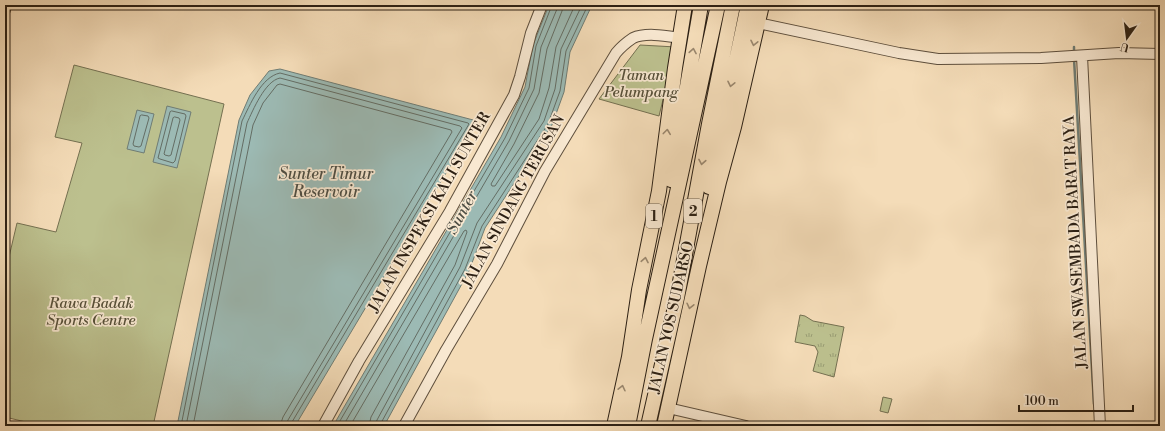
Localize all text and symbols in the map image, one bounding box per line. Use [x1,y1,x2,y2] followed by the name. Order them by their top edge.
[1107,18,1147,58] north arrow
[1119,39,1131,55] text: U
[750,40,759,46] one-way arrow
[688,48,697,54] one-way arrow
[603,66,679,102] park label: Taman Pelumpang
[727,81,735,87] one-way arrow
[364,108,495,317] street label: JALAN INSPEKSI KALI SUNTER
[457,111,569,292] street label: JALAN SINDANG TERUSAN
[1059,114,1092,370] street label: JALAN SWASEMBADA BARAT RAYA
[662,129,671,135] one-way arrow
[698,159,707,165] one-way arrow
[279,164,375,202] water label: Sunter Timur Reservoir
[442,186,483,238] water label: Sunter
[684,199,702,223] road number: 2
[646,204,662,228] road number: 1
[645,239,698,396] street label: JALAN YOS SUDARSO
[641,257,649,263] one-way arrow
[47,294,135,330] park label: Rawa Badak Sports Centre
[687,302,695,309] one-way arrow
[617,385,625,391] one-way arrow
[1019,387,1133,413] scale bar
[1025,394,1059,409] text: 100 m

